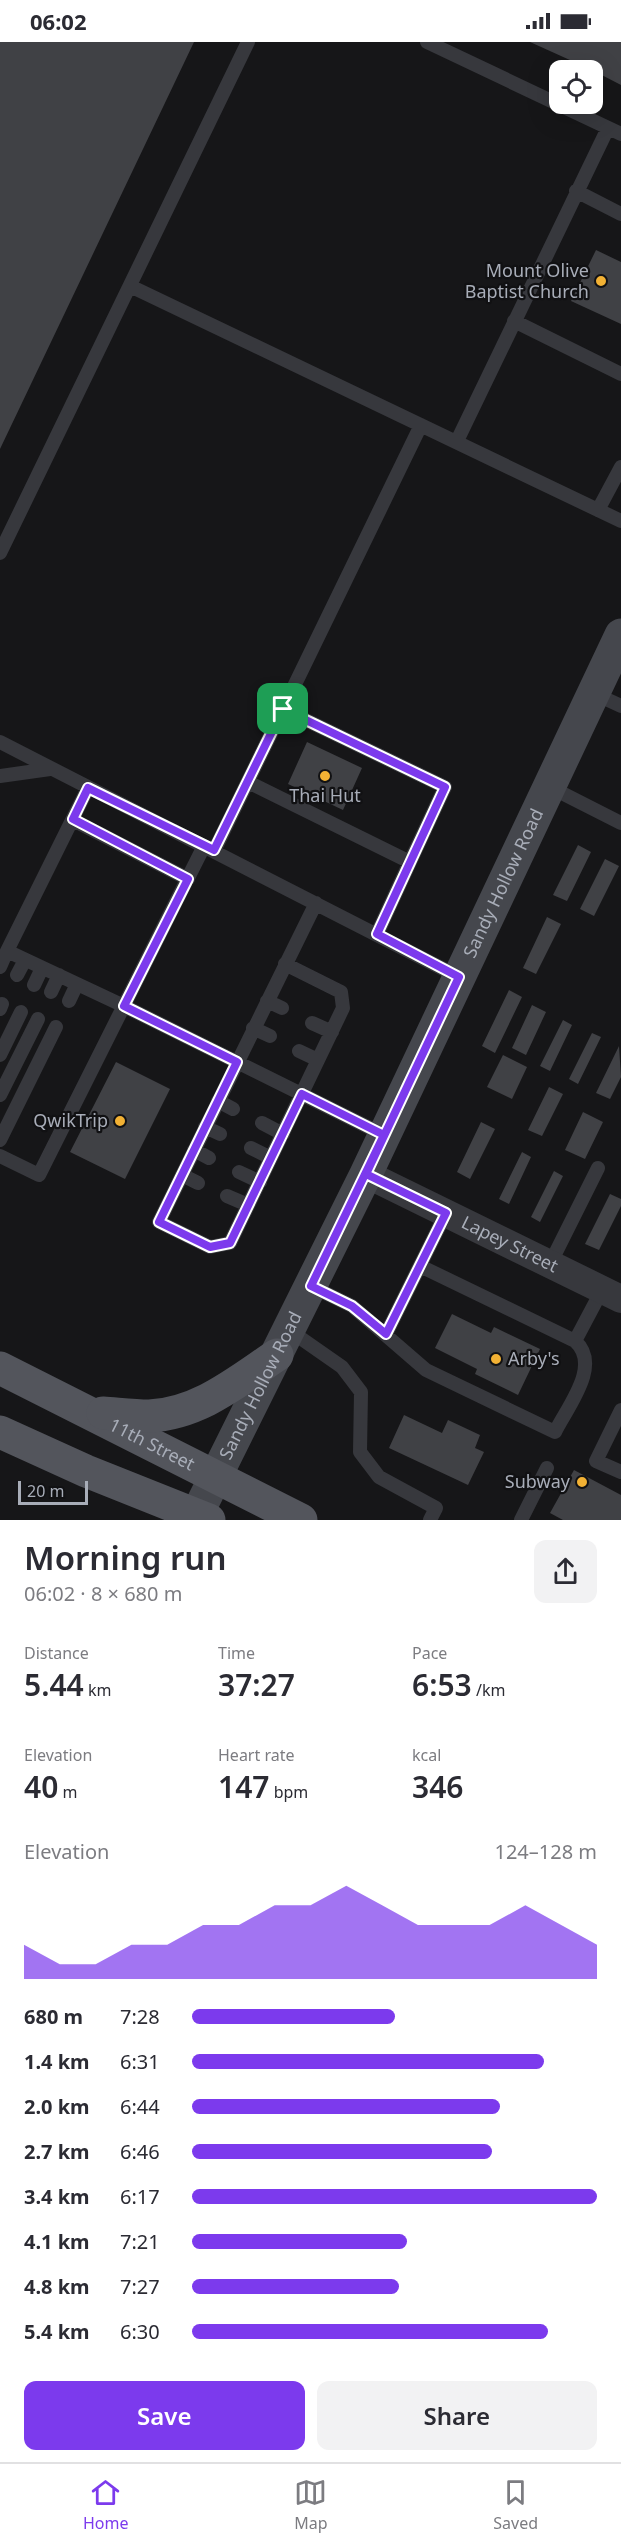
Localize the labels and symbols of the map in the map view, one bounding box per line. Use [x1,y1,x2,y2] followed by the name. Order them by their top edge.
[465,258,589,303] place label: Mount Olive Baptist Church
[594,274,608,288] marker: Mount Olive Baptist Church
[257,683,308,734] pin
[318,769,332,783] marker: Thai Hut
[289,783,361,807] place label: Thai Hut
[457,804,548,961] street label: Sandy Hollow Road
[33,1108,108,1132] place label: QwikTrip
[113,1114,127,1128] marker: QwikTrip
[458,1210,563,1278] street label: Lapey Street
[213,1307,307,1463] street label: Sandy Hollow Road
[508,1346,560,1370] place label: Arby's
[489,1352,503,1366] marker: Arby's
[105,1412,200,1476] street label: 11th Street
[505,1469,571,1493] place label: Subway
[575,1475,589,1489] marker: Subway
[18,1478,88,1506] scale bar

